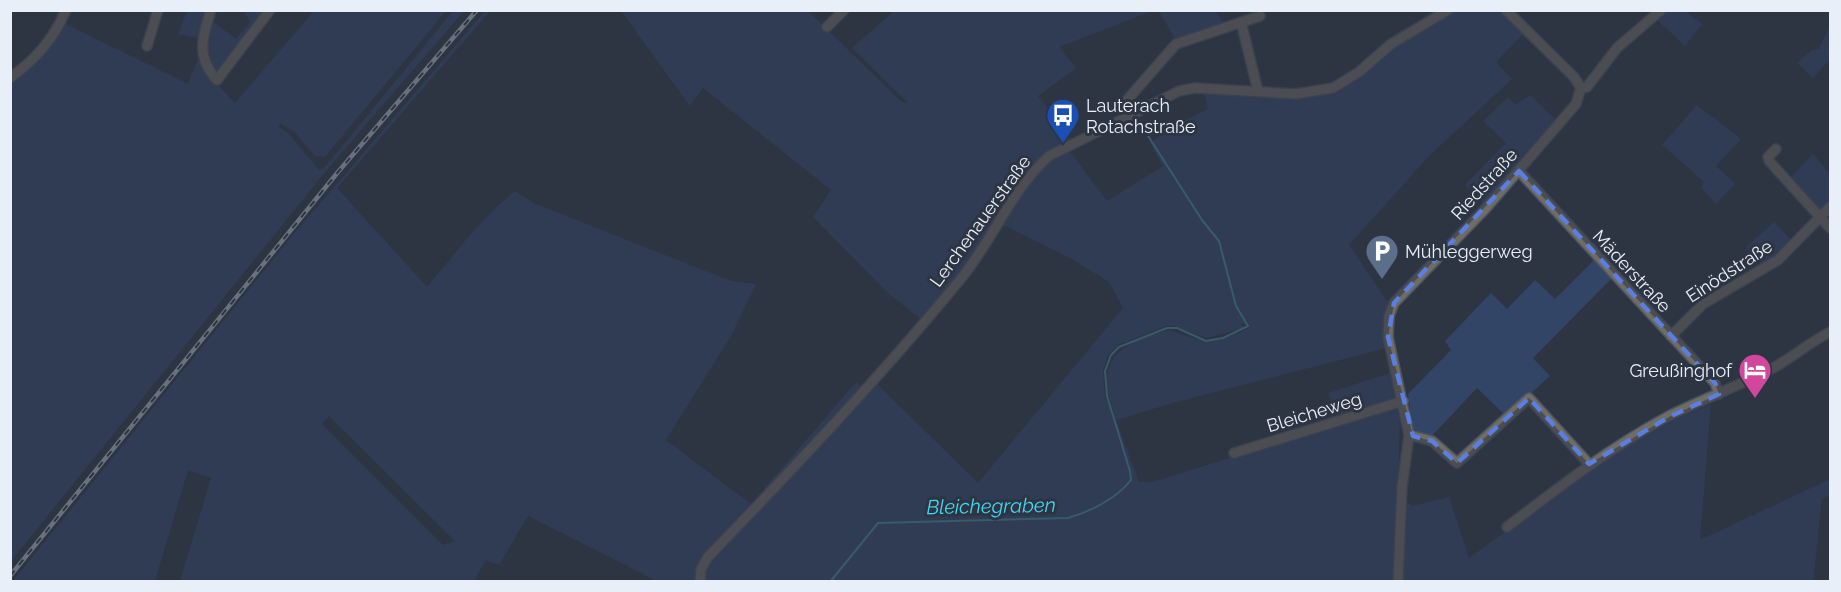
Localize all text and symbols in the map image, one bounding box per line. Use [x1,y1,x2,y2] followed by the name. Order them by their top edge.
[1086,95,1196,137] place label: Lauterach Rotachstraße
[1045,97,1081,144] bus stop icon: Lauterach Rotachstraße
[1447,144,1522,224] street label: Riedstraße
[925,151,1035,291] street label: Lerchenauerstraße
[1589,225,1676,317] street label: Mäderstraße
[1364,233,1400,280] parking icon: Mühleggerweg
[1682,235,1776,307] street label: Einödstraße
[1405,241,1533,262] place label: Mühleggerweg
[1737,352,1773,399] hotel icon: Greußinghof
[1629,360,1733,381] place label: Greußinghof
[1264,388,1364,436] street label: Bleicheweg
[926,493,1056,519] water label: Bleichegraben

